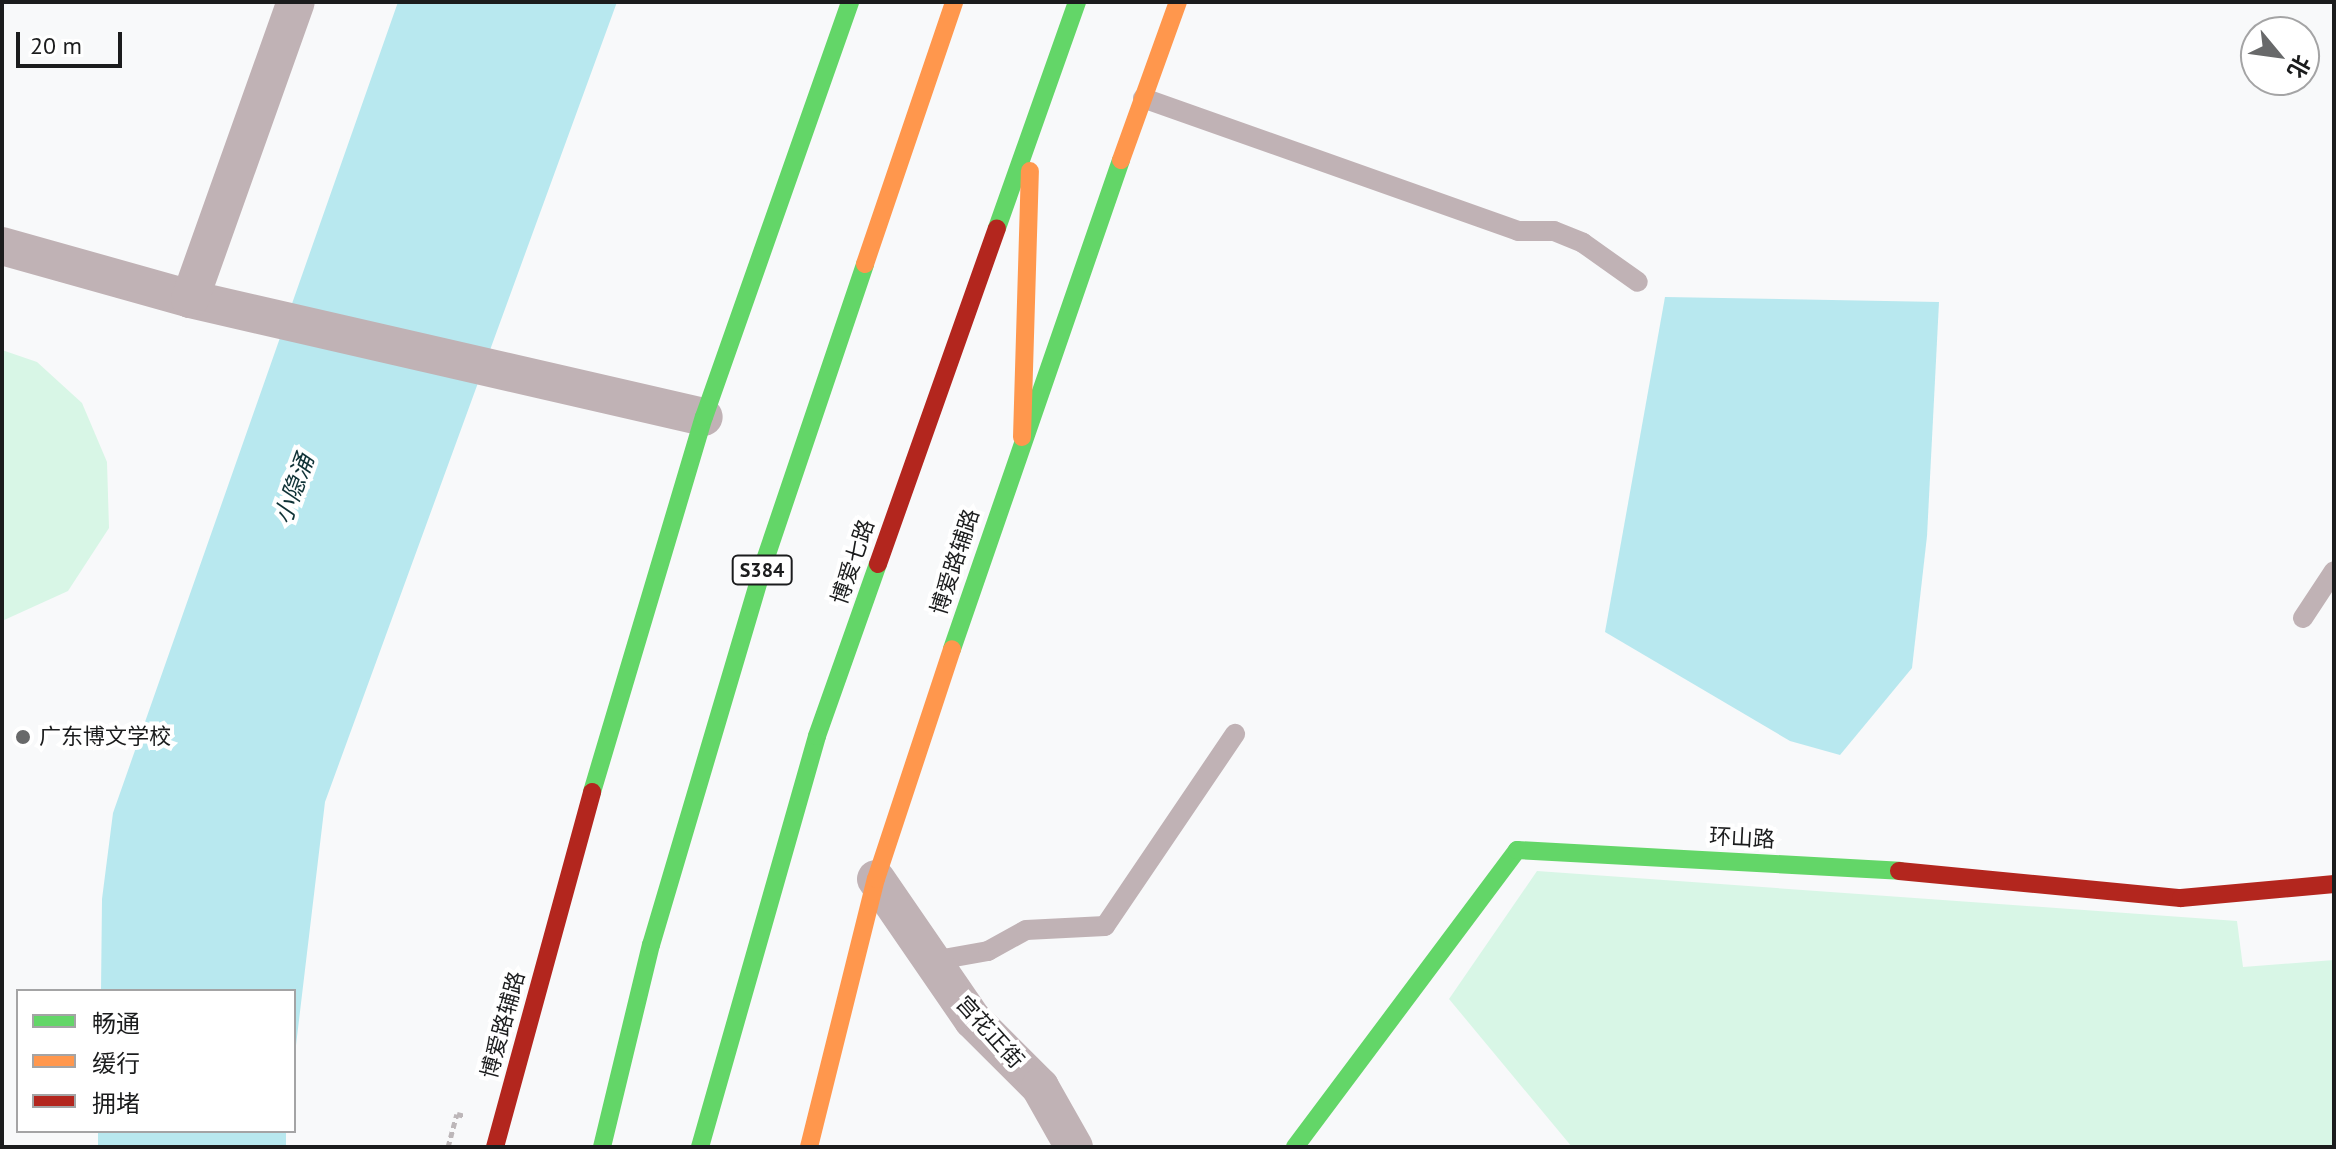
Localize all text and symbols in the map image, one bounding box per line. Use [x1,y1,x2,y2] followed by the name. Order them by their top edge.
[20,16,126,66] scale bar
[2240,16,2320,96] north arrow
[30,30,82,61] text: 20 m
[2282,50,2317,83] text: 北
[268,450,320,528] water label: 小隐涌
[925,506,985,618] street label: 博爱路辅路
[826,516,880,608] street label: 博爱七路
[730,554,794,586] road number: S384
[39,724,171,750] place label: 广东博文学校
[14,728,32,746] marker: 广东博文学校
[1708,823,1776,853] street label: 环山路
[476,968,530,1082] street label: 博爱路辅路
[16,989,296,1133] legend
[951,990,1029,1074] street label: 宫花正街
[92,1008,140,1039] text: 畅通
[92,1048,140,1079] text: 缓行
[92,1088,140,1119] text: 拥堵

